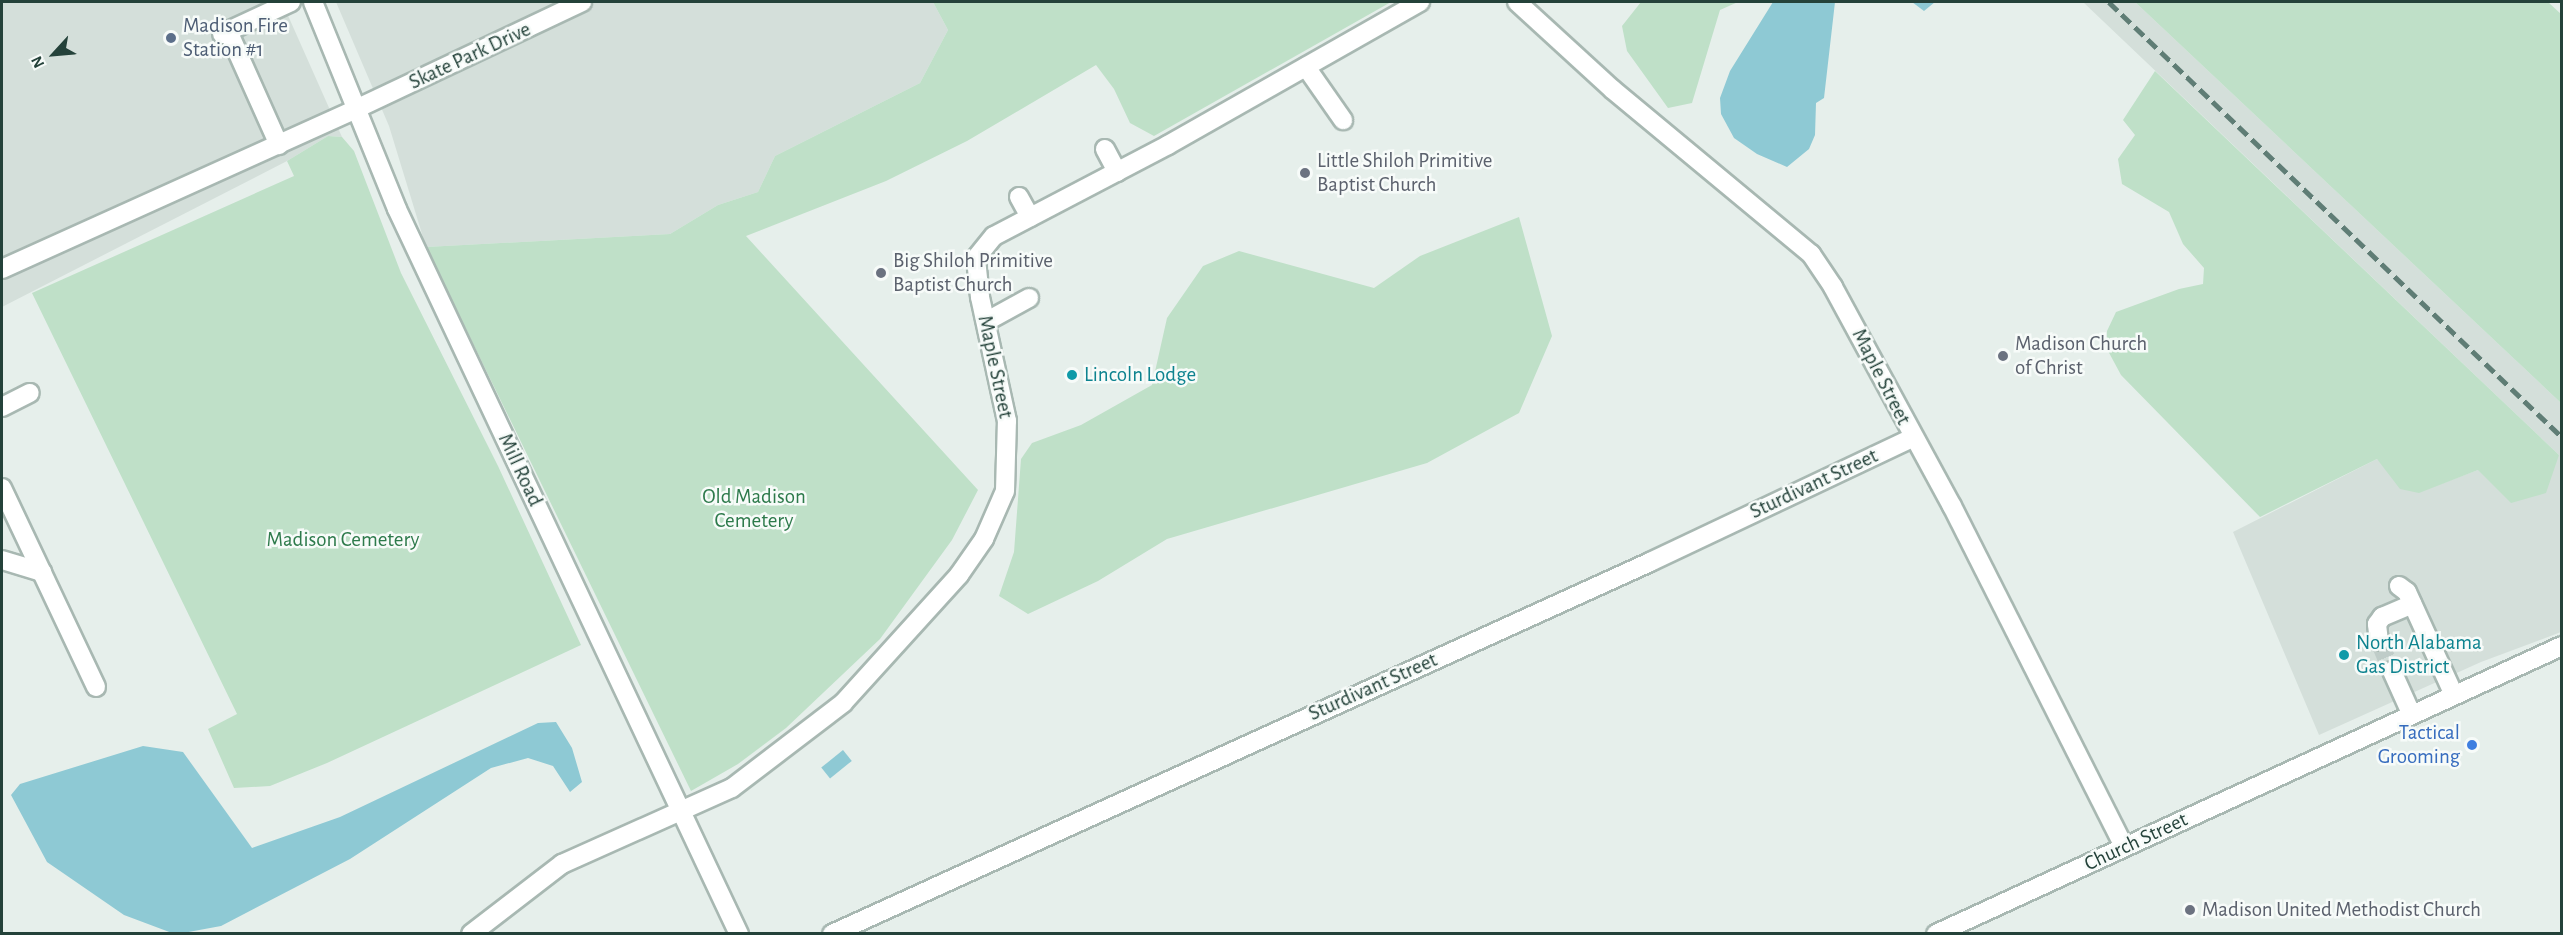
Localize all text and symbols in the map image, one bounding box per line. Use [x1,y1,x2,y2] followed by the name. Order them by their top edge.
[183,13,288,63] place label: Madison Fire Station #1
[405,17,535,95] street label: Skate Park Drive
[24,24,84,84] north arrow
[164,31,178,45] marker: Madison Fire Station #1
[28,53,47,70] text: N
[1317,148,1493,198] place label: Little Shiloh Primitive Baptist Church
[1298,166,1312,180] marker: Little Shiloh Primitive Baptist Church
[893,248,1053,298] place label: Big Shiloh Primitive Baptist Church
[874,266,888,280] marker: Big Shiloh Primitive Baptist Church
[972,313,1018,421] street label: Maple Street
[1846,325,1916,429] street label: Maple Street
[2015,331,2147,381] place label: Madison Church of Christ
[1996,349,2010,363] marker: Madison Church of Christ
[1084,362,1196,388] place label: Lincoln Lodge
[1065,368,1079,382] marker: Lincoln Lodge
[492,430,548,510] street label: Mill Road
[1746,443,1882,525] street label: Sturdivant Street
[702,484,806,534] park label: Old Madison Cemetery
[267,527,419,553] park label: Madison Cemetery
[2356,630,2482,680] place label: North Alabama Gas District
[1305,647,1441,727] street label: Sturdivant Street
[2337,648,2351,662] marker: North Alabama Gas District
[2378,720,2460,770] place label: Tactical Grooming
[2465,738,2479,752] marker: Tactical Grooming
[2080,807,2192,877] street label: Church Street
[2202,897,2481,923] place label: Madison United Methodist Church
[2183,903,2197,917] marker: Madison United Methodist Church

